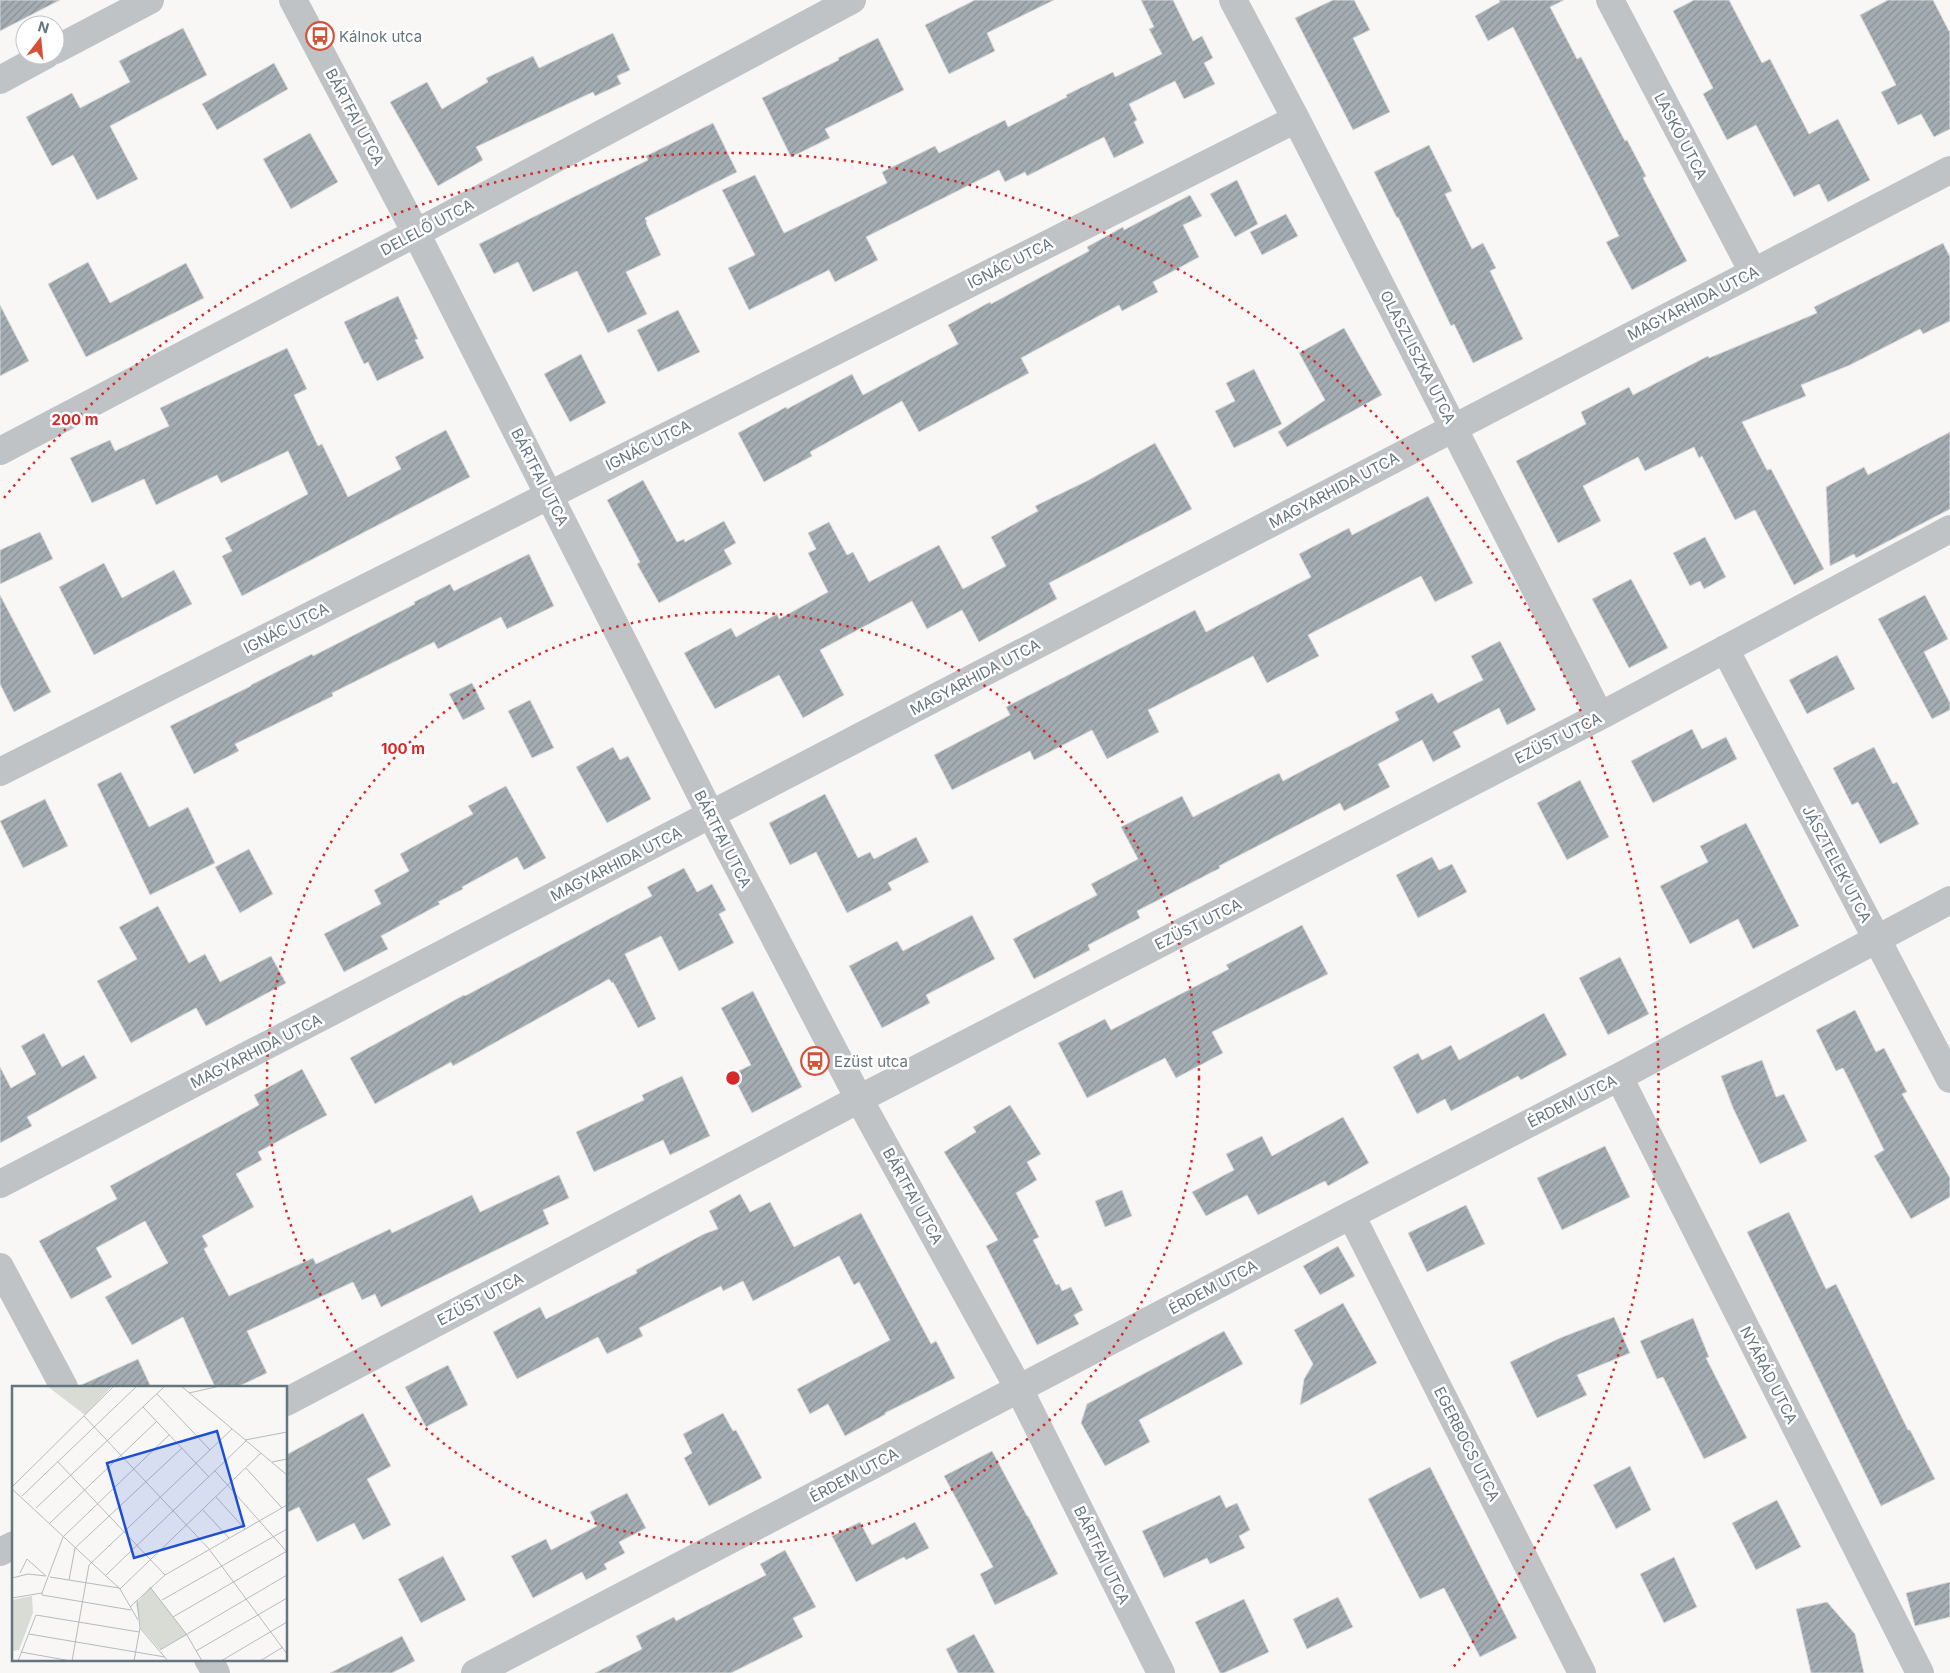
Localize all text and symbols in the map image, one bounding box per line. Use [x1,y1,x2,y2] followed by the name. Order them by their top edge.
[15,15,65,65] north arrow
[36,17,51,37] text: N
[305,21,335,51] bus stop icon: Kálnok utca
[339,27,422,46] place label: Kálnok utca
[321,65,389,169] street label: BÁRTFAI UTCA
[1650,90,1712,182] street label: LASKÓ UTCA
[377,195,477,259] street label: DELELŐ UTCA
[964,233,1056,293] street label: IGNÁC UTCA
[1624,262,1762,344] street label: MAGYARHIDA UTCA
[1376,287,1460,427] street label: OLASZLISZKA UTCA
[52,410,98,429] text: 200 m
[602,415,694,475] street label: IGNÁC UTCA
[507,425,573,529] street label: BÁRTFAI UTCA
[1266,448,1402,532] street label: MAGYARHIDA UTCA
[240,598,332,658] street label: IGNÁC UTCA
[907,635,1043,719] street label: MAGYARHIDA UTCA
[1512,708,1604,768] street label: EZÜST UTCA
[381,739,425,758] text: 100 m
[690,787,756,891] street label: BÁRTFAI UTCA
[1798,802,1876,926] street label: JÁSZTELEK UTCA
[547,823,685,905] street label: MAGYARHIDA UTCA
[1152,894,1244,954] street label: EZÜST UTCA
[187,1010,325,1092] street label: MAGYARHIDA UTCA
[800,1046,830,1076] bus stop icon: Ezüst utca
[834,1052,908,1071] place label: Ezüst utca
[724,1069,742,1087] centre of rings
[1524,1070,1620,1132] street label: ÉRDEM UTCA
[879,1145,947,1247] street label: BÁRTFAI UTCA
[1165,1256,1261,1318] street label: ÉRDEM UTCA
[434,1268,526,1330] street label: EZÜST UTCA
[1736,1323,1802,1427] street label: NYÁRÁD UTCA
[1430,1383,1504,1505] street label: EGERBOCS UTCA
[12,1386,288,1660] inset map
[806,1444,902,1506] street label: ÉRDEM UTCA
[1070,1503,1134,1607] street label: BÁRTFAI UTCA

